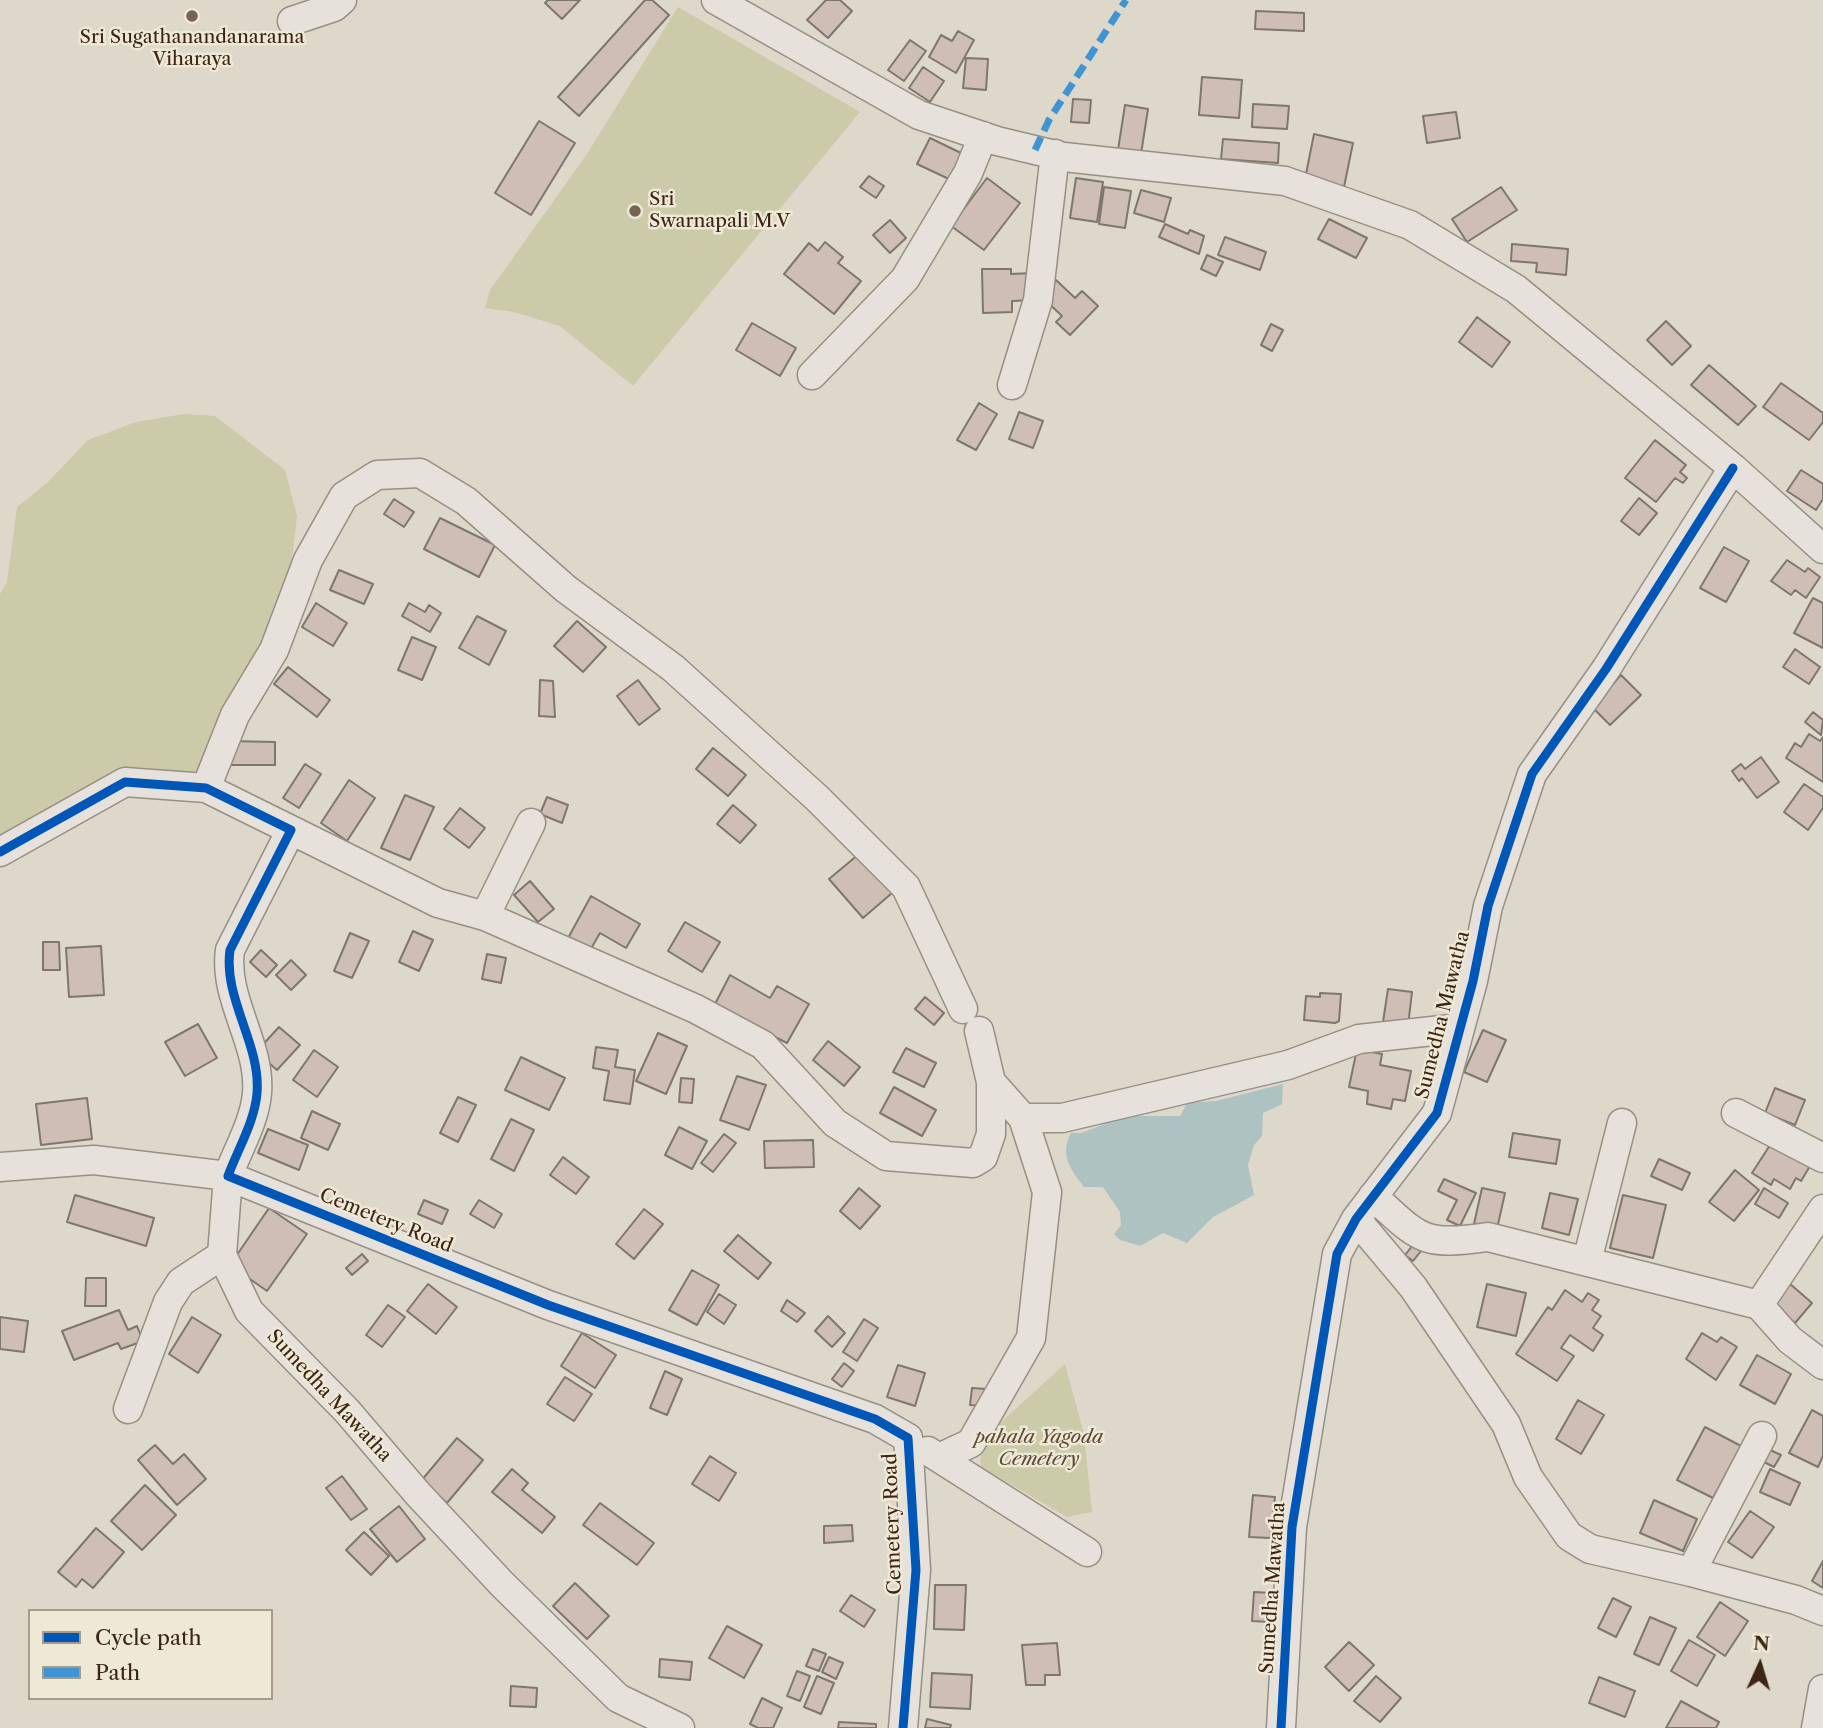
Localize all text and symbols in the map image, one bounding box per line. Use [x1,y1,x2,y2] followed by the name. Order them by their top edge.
[184,8,200,24] marker: Sri Sugathanandanarama Viharaya
[80,27,304,71] place label: Sri Sugathanandanarama Viharaya
[649,189,790,233] place label: Sri Swarnapali M.V
[627,203,643,219] marker: Sri Swarnapali M.V
[1411,929,1475,1101] street label: Sumedha Mawatha
[316,1184,456,1258] street label: Cemetery Road
[262,1325,396,1467] street label: Sumedha Mawatha
[975,1427,1103,1471] park label: pahala Yagoda Cemetery
[879,1453,907,1595] street label: Cemetery Road
[1256,1501,1290,1675] street label: Sumedha Mawatha
[28,1609,273,1700] legend
[95,1625,202,1650] text: Cycle path
[1725,1630,1795,1700] north arrow
[1752,1632,1771,1656] text: N
[95,1660,140,1685] text: Path

